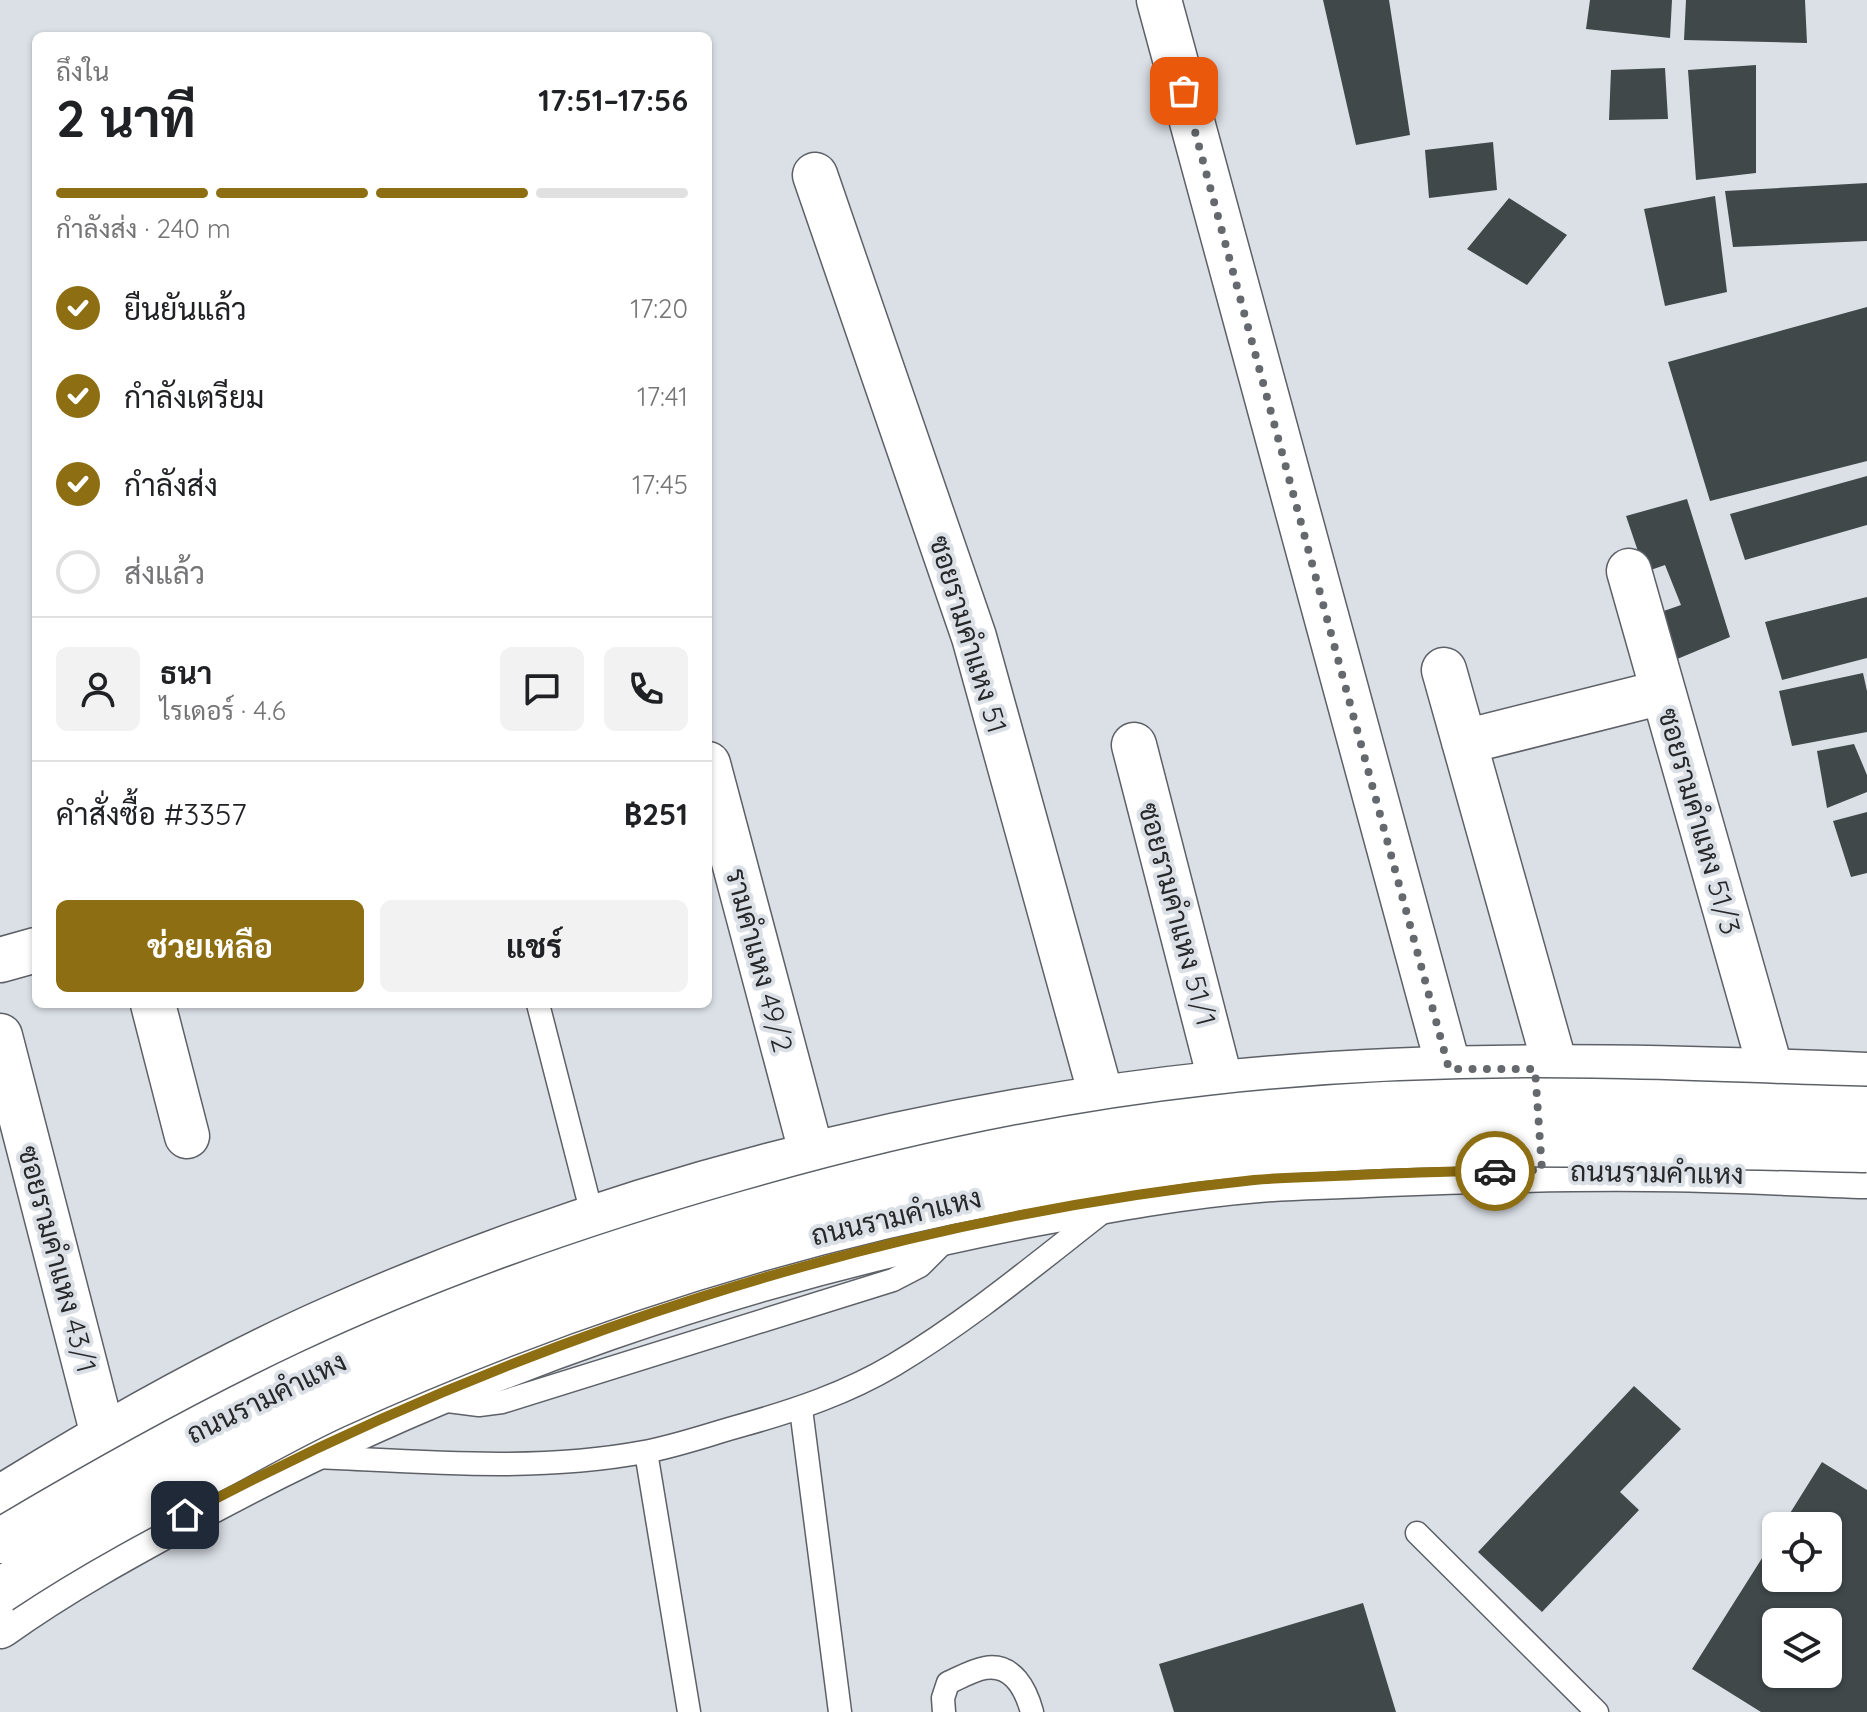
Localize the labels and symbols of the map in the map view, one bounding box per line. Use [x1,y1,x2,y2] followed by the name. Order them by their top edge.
[1150,57,1218,125] pin
[922,531,1016,737] street label: ซอยรามคำแหง 51
[1651,704,1749,938] street label: ซอยรามคำแหง 51/3
[1131,799,1225,1029] street label: ซอยรามคำแหง 51/1
[719,864,801,1056] street label: รามคำแหง 49/2
[1455,1131,1535,1211] courier
[11,1142,105,1376] street label: ซอยรามคำแหง 43/1
[1570,1153,1744,1191] street label: ถนนรามคำแหง
[808,1179,984,1253] street label: ถนนรามคำแหง
[180,1343,352,1451] street label: ถนนรามคำแหง
[151,1481,219,1549] pin

